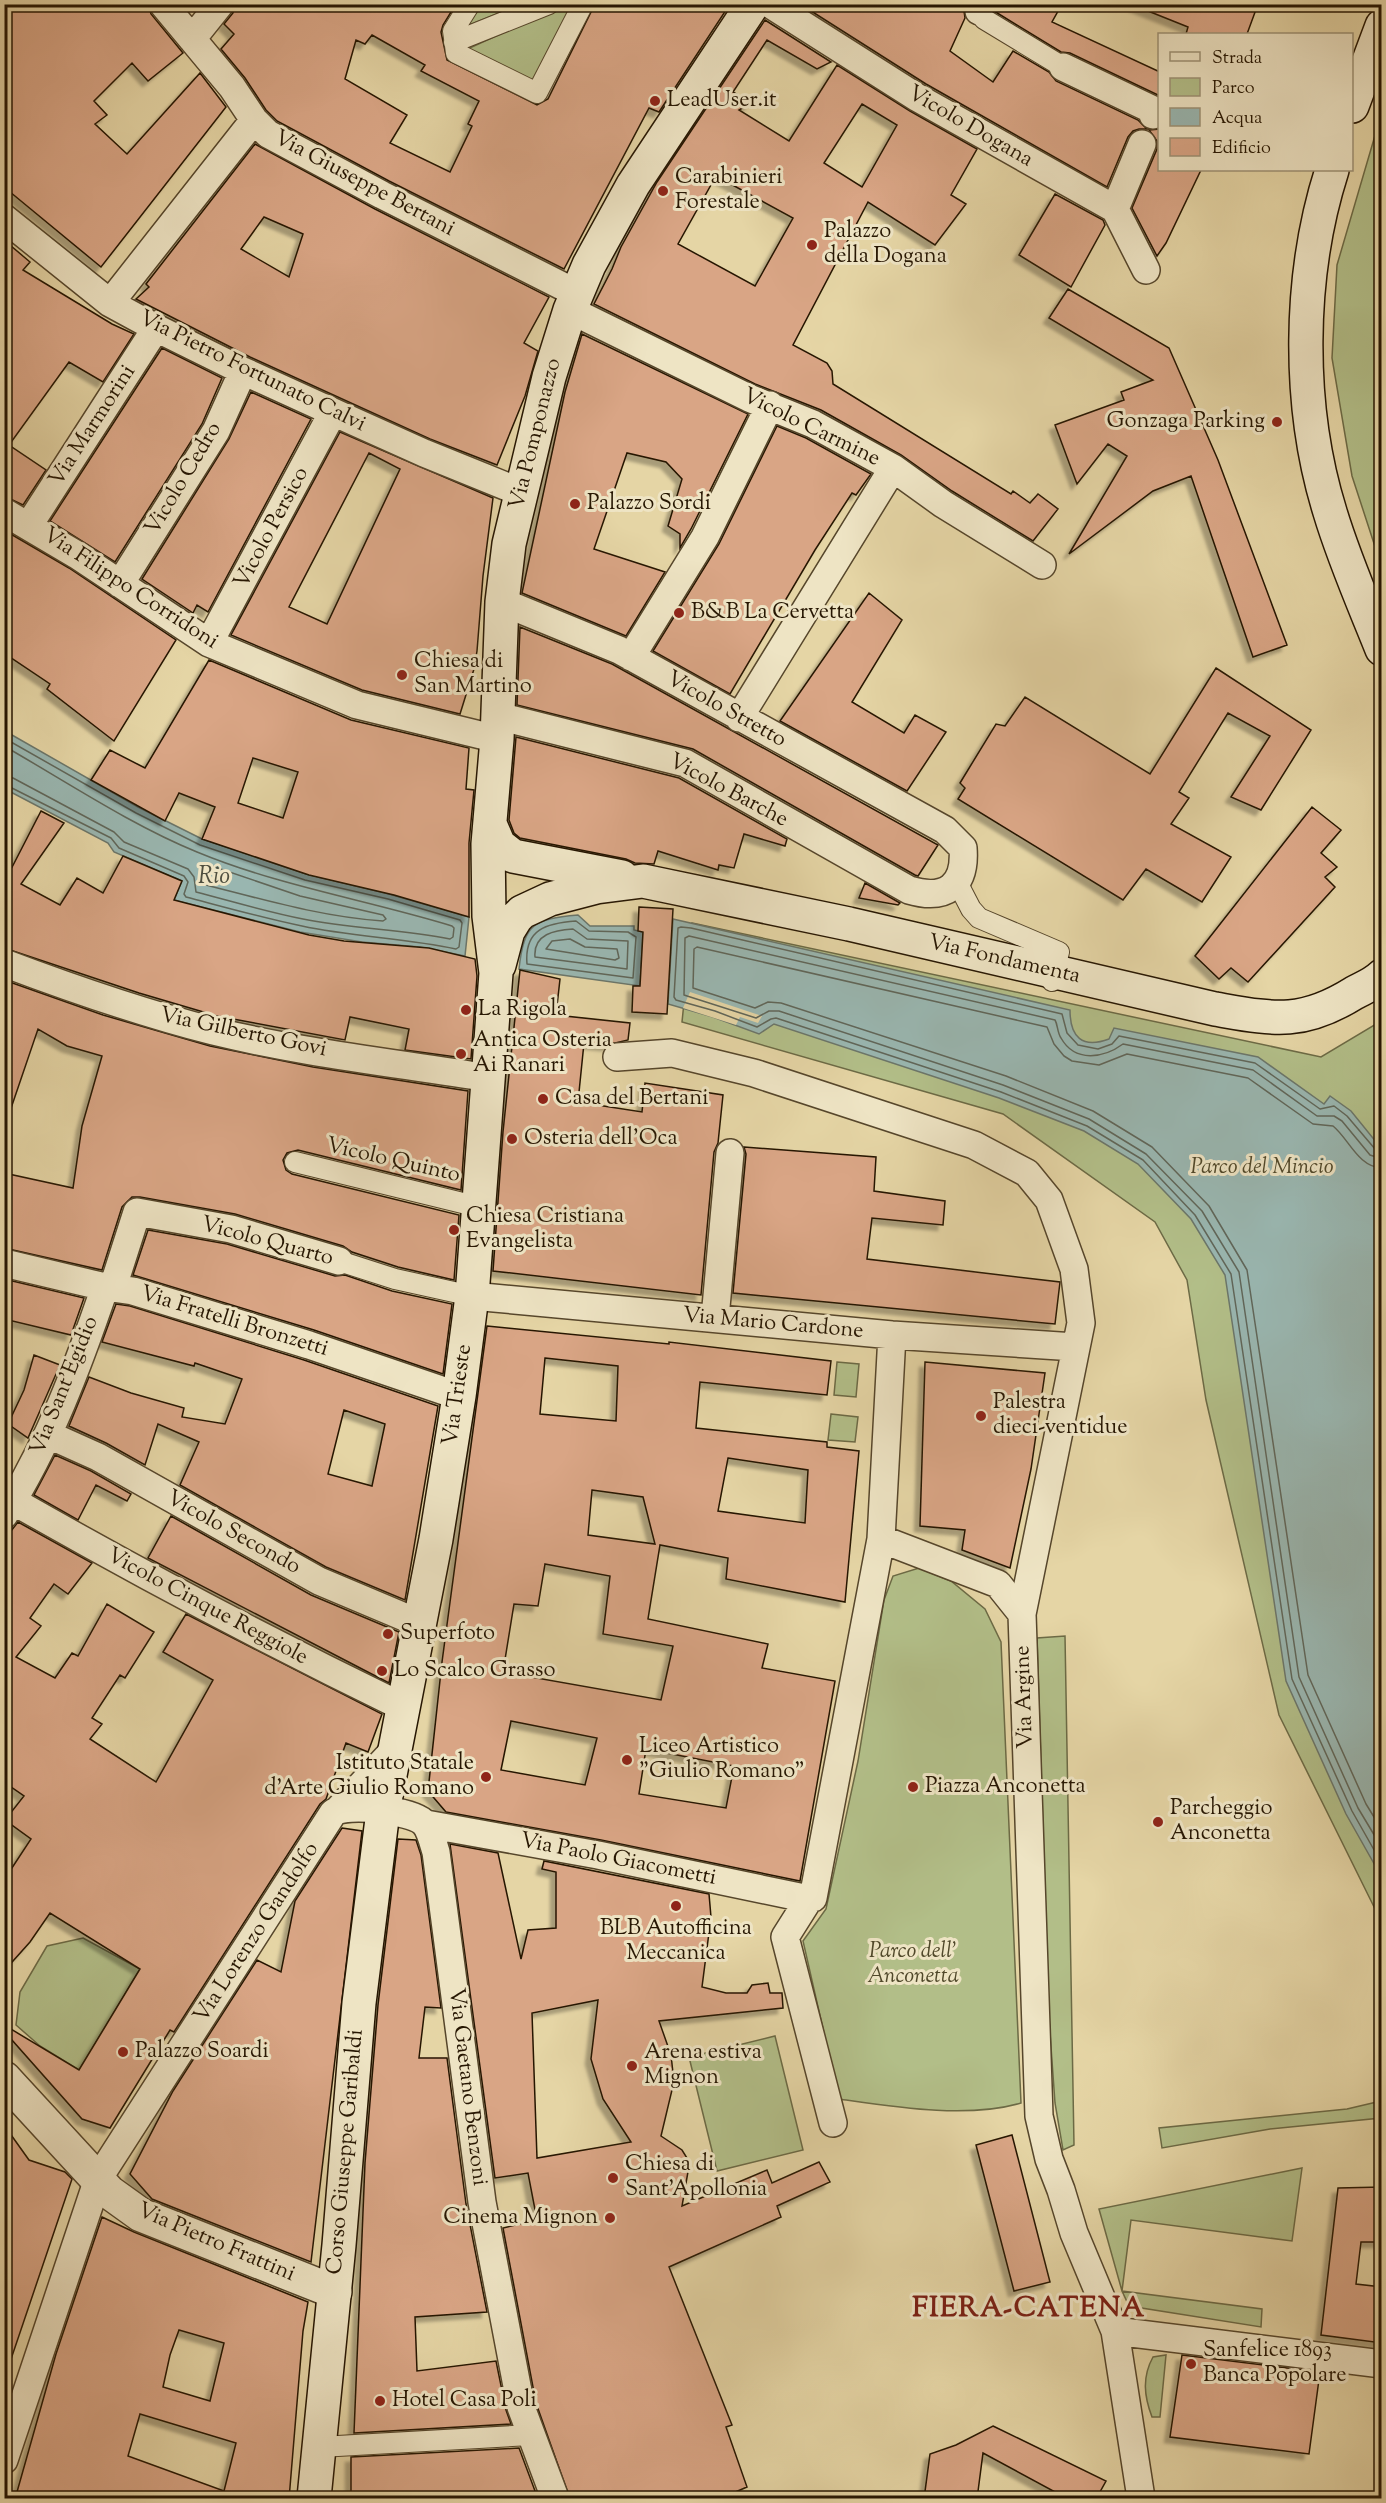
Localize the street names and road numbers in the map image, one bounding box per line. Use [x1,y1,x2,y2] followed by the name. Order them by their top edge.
[901,78,1039,176] street label: Vicolo Dogana
[268,123,460,245] street label: Via Giuseppe Bertani
[133,303,371,441] street label: Via Pietro Fortunato Calvi
[502,355,570,513] street label: Via Pomponazzo
[42,359,144,493] street label: Via Marmorini
[737,381,885,475] street label: Vicolo Carmine
[138,416,230,542] street label: Vicolo Cedro
[226,461,318,595] street label: Vicolo Persico
[36,520,224,658] street label: Via Filippo Corridoni
[660,664,792,756] street label: Vicolo Stretto
[662,746,794,836] street label: Vicolo Barche
[925,927,1083,993] street label: Via Fondamenta
[157,1000,329,1066] street label: Via Gilberto Govi
[323,1130,463,1192] street label: Vicolo Quinto
[197,1209,337,1275] street label: Vicolo Quarto
[136,1278,332,1366] street label: Via Fratelli Bronzetti
[681,1300,865,1348] street label: Via Mario Cardone
[23,1312,107,1460] street label: Via Sant'Egidio
[435,1342,481,1448] street label: Via Trieste
[160,1483,306,1583] street label: Vicolo Secondo
[100,1540,314,1674] street label: Vicolo Cinque Reggiole
[1007,1645,1043,1749] street label: Via Argine
[517,1825,719,1895] street label: Via Paolo Giacometti
[186,1836,328,2030] street label: Via Lorenzo Gandolfo
[439,1986,495,2188] street label: Via Gaetano Benzoni
[319,2028,373,2276] street label: Corso Giuseppe Garibaldi
[132,2195,300,2291] street label: Via Pietro Frattini

